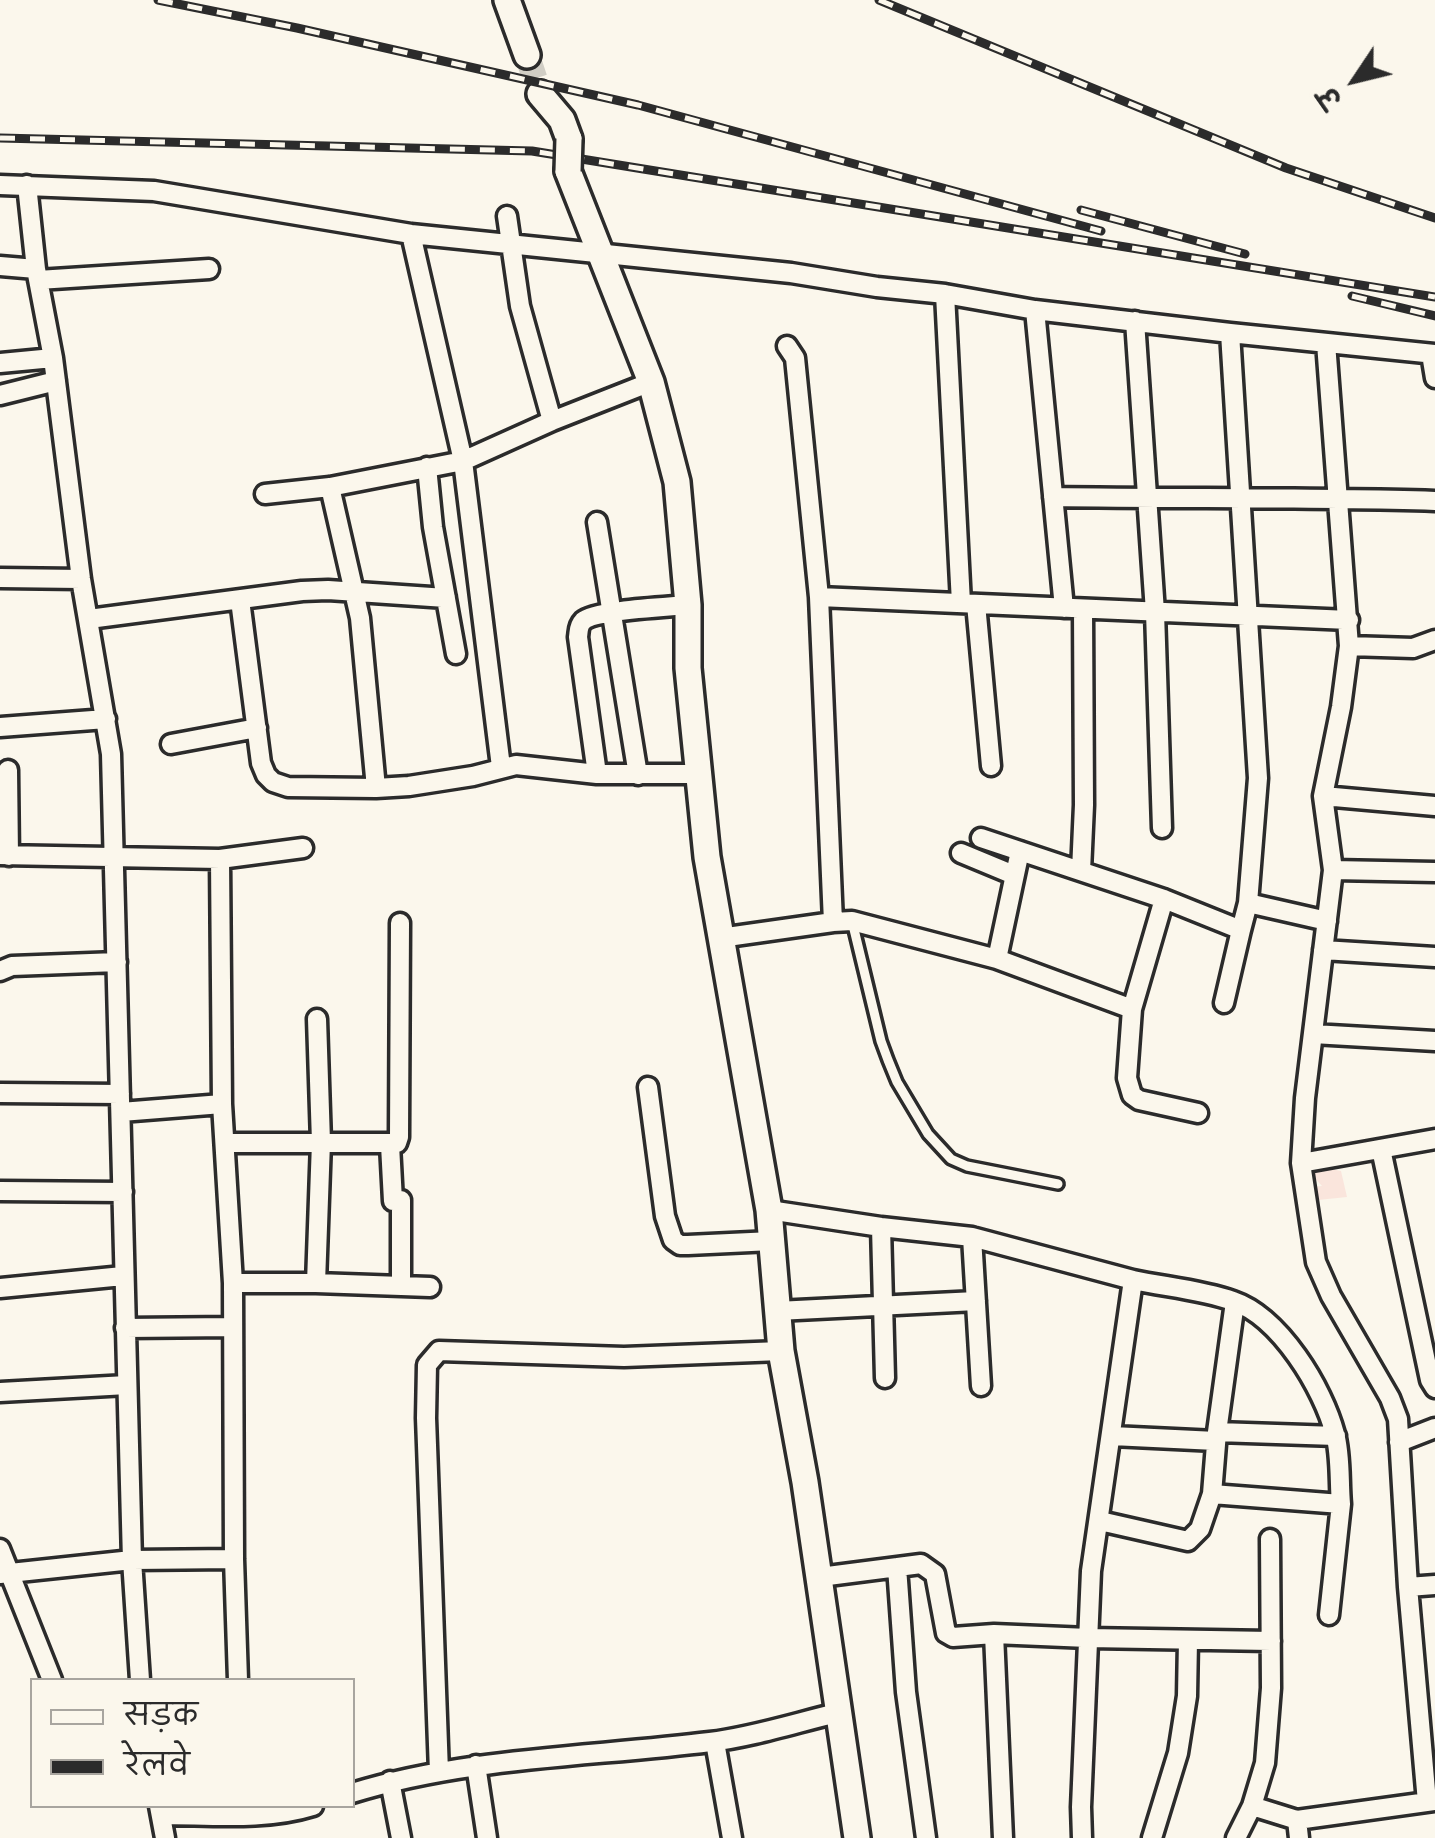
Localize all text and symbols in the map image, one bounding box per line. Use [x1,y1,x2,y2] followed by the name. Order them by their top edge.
[1305,30,1405,130] north arrow
[1305,76,1355,119] text: उ
[30,1678,355,1808] legend
[124,1688,198,1742] text: सड़क
[124,1738,190,1792] text: रेलवे

